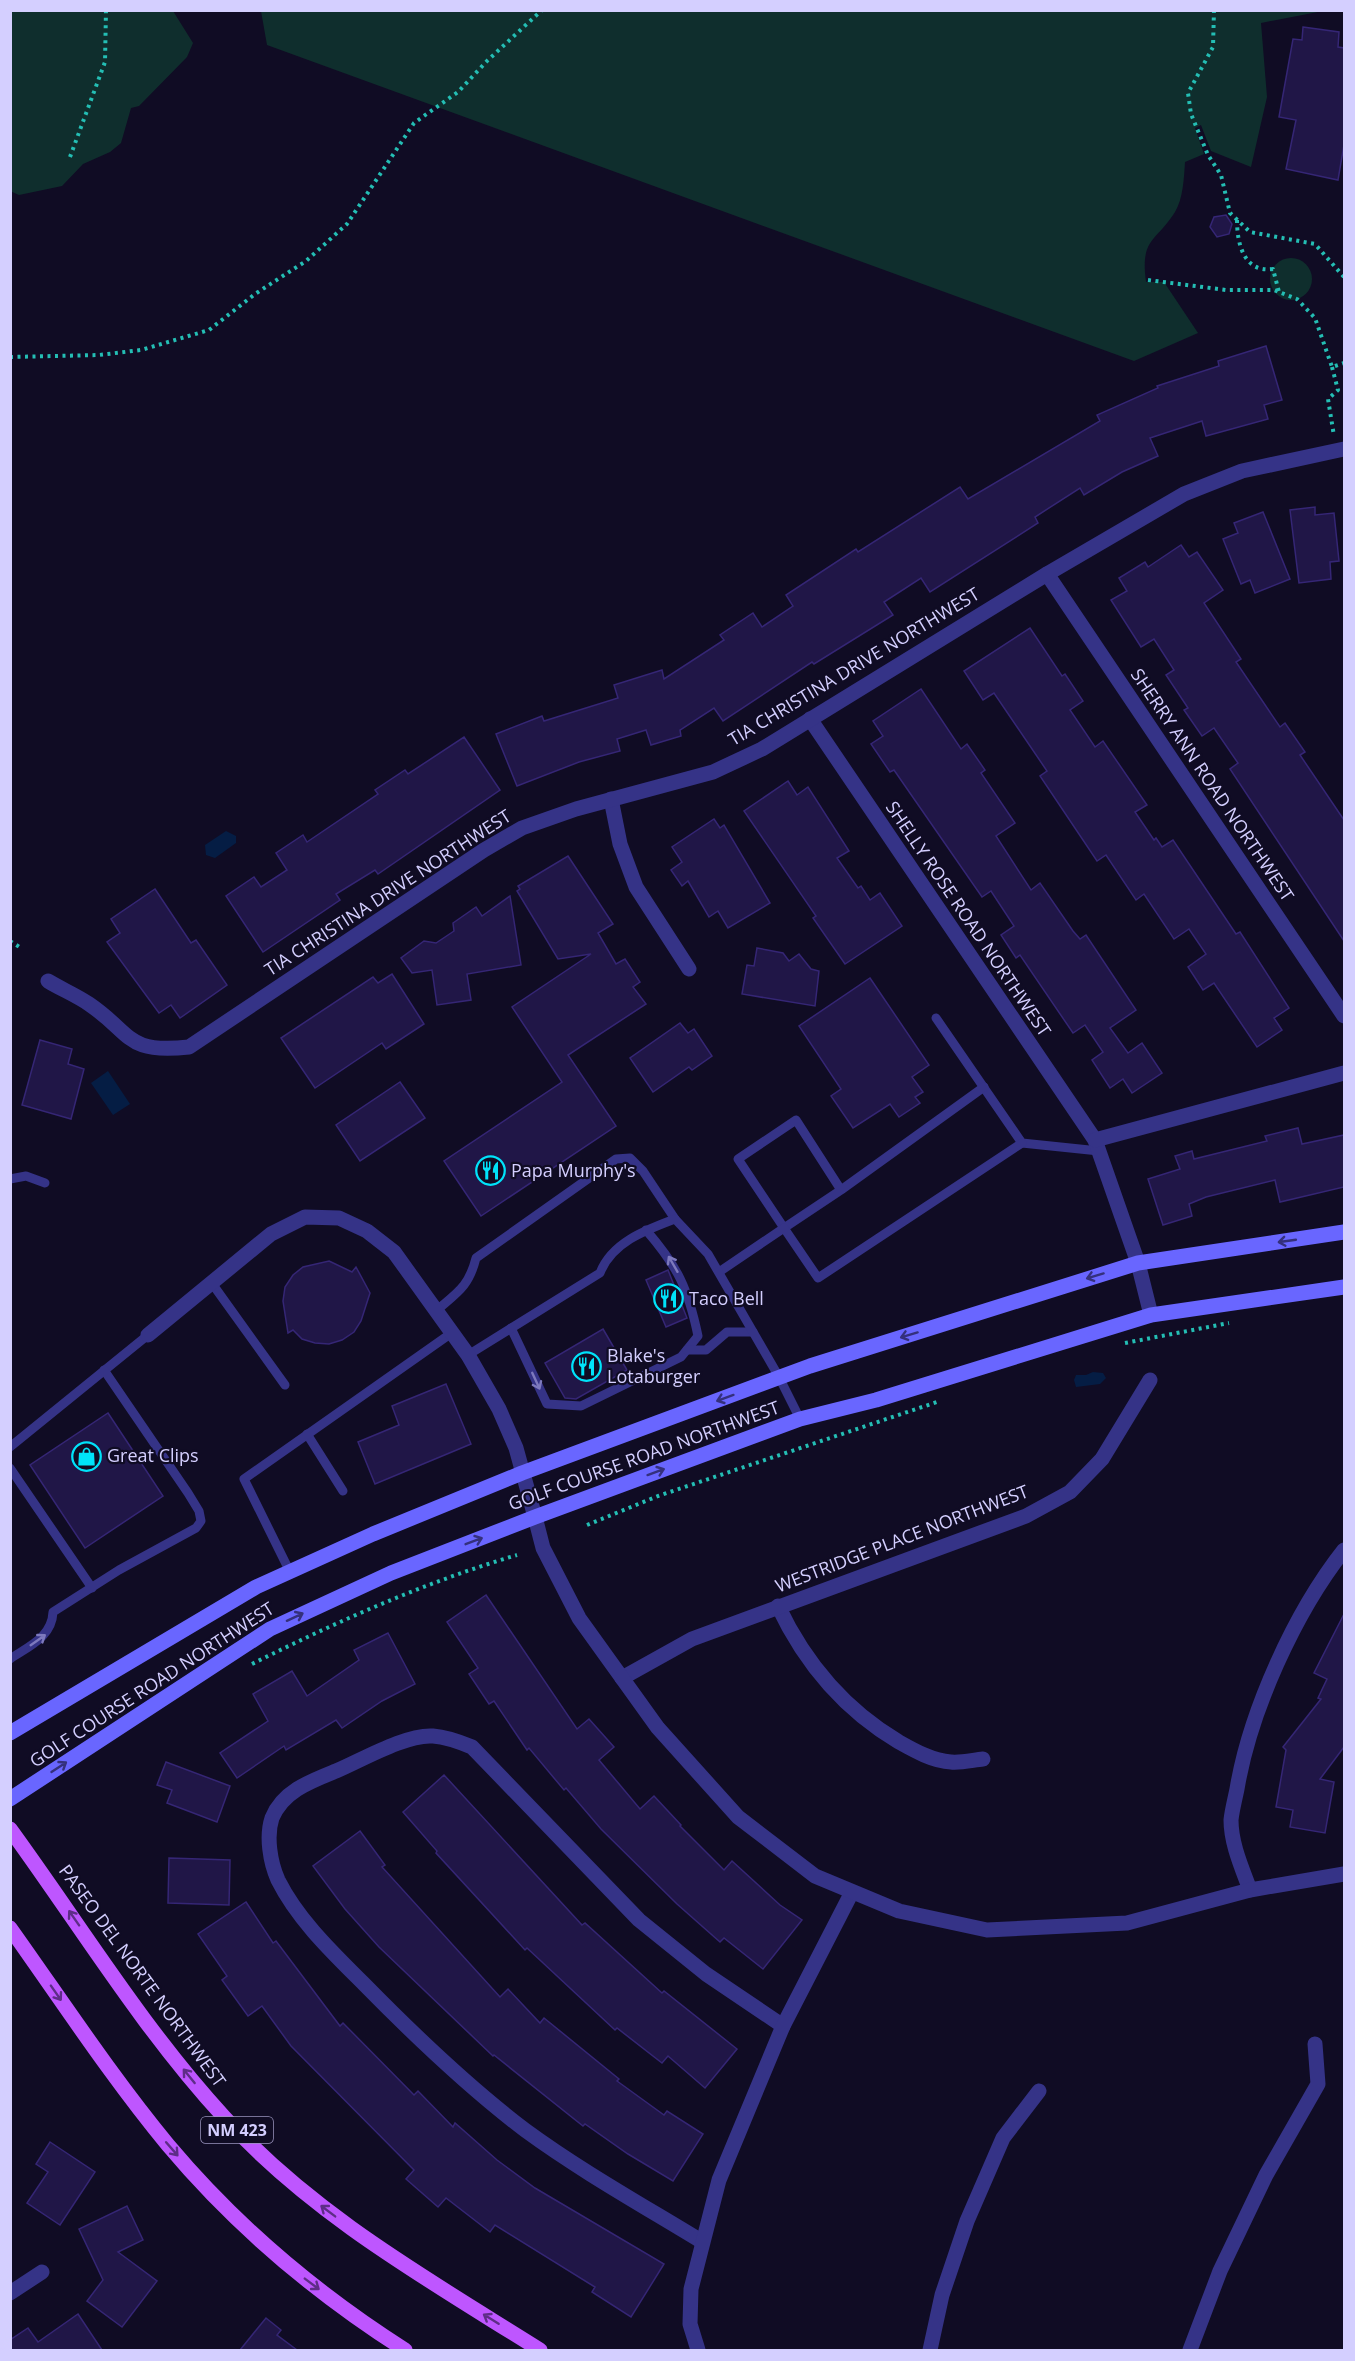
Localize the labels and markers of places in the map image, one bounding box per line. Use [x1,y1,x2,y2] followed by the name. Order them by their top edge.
[474,1155,506,1187] restaurant icon: Papa Murphy's
[511,1158,636,1182] place label: Papa Murphy's
[652,1283,684,1315] restaurant icon: Taco Bell
[689,1286,764,1310] place label: Taco Bell
[607,1343,701,1388] place label: Blake's Lotaburger
[570,1350,602,1382] restaurant icon: Blake's Lotaburger
[70,1440,102,1472] shop icon: Great Clips
[107,1443,199,1467] place label: Great Clips

